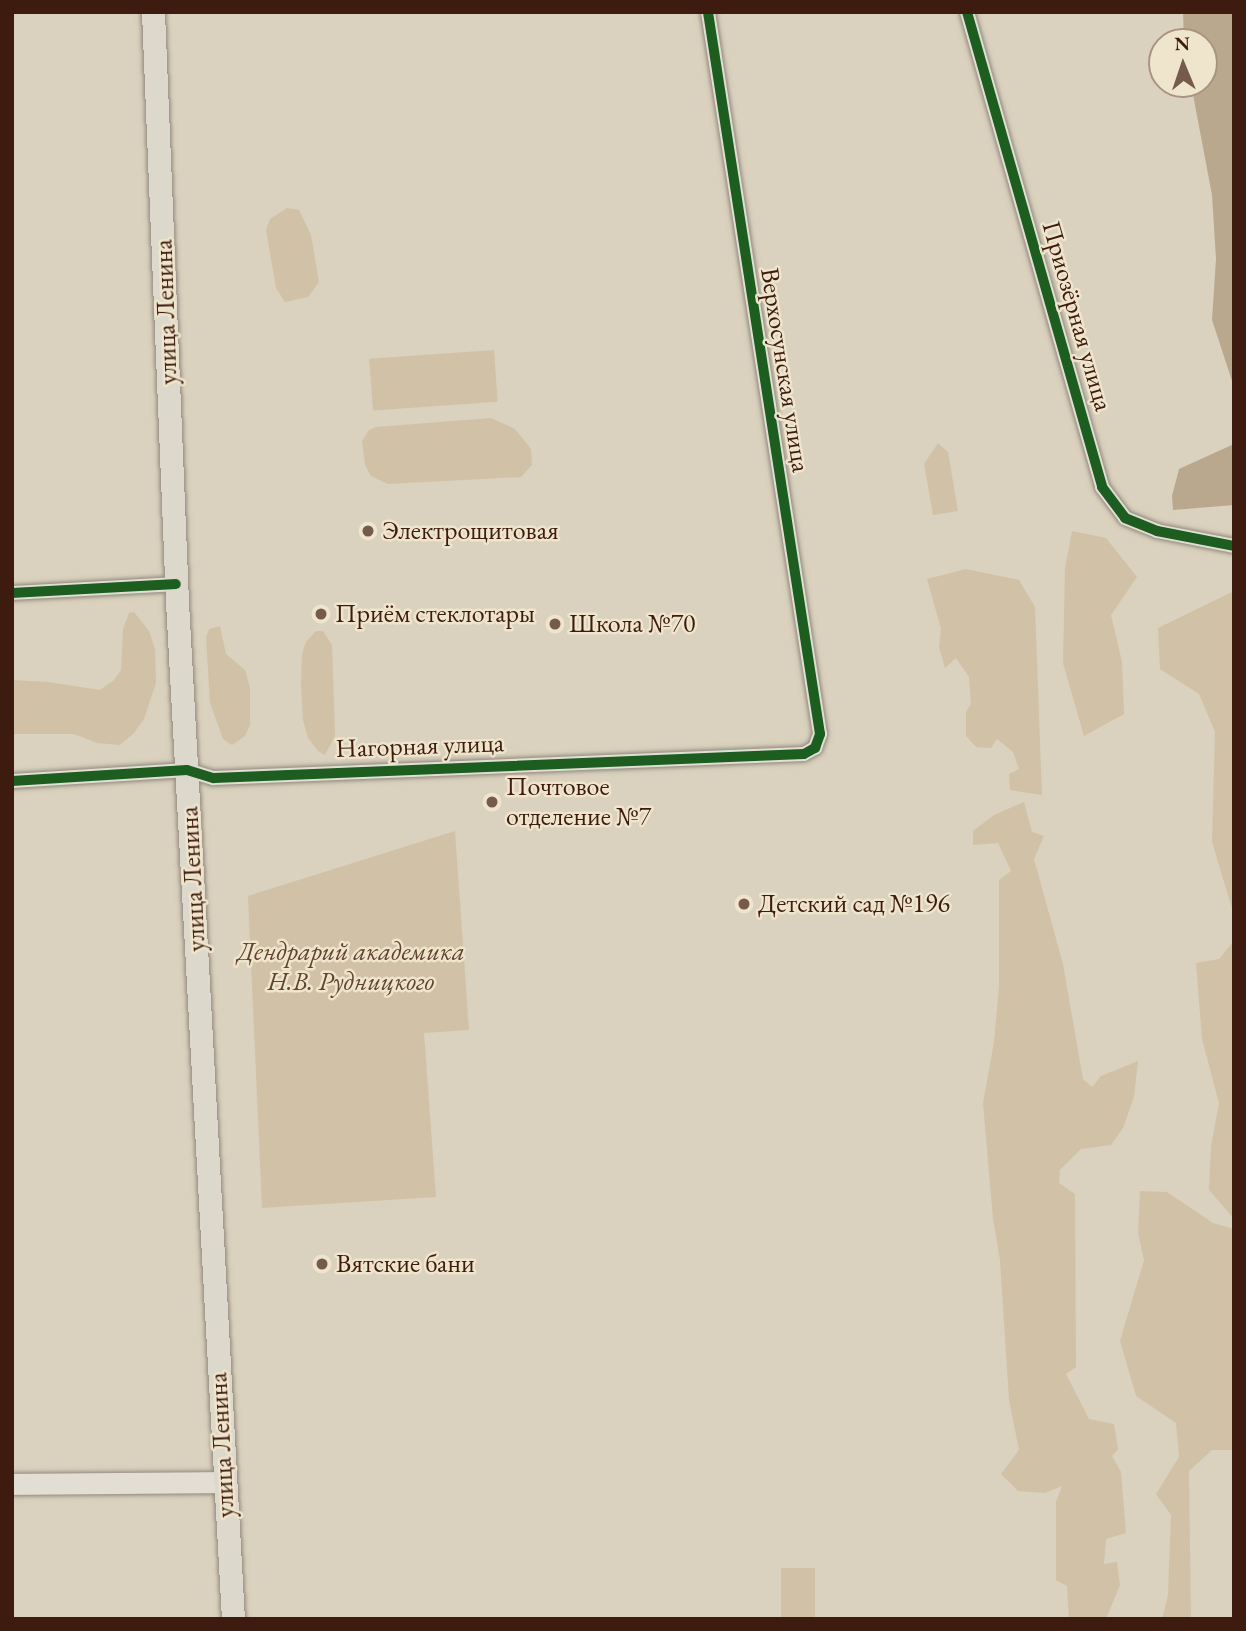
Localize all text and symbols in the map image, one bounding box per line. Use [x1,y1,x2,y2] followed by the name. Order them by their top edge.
[1148,28,1218,98] north arrow
[1174,31,1190,56] text: N
[1035,217,1119,415] street label: Приозёрная улица
[148,239,184,385] street label: улица Ленина
[753,266,817,474] street label: Верхосунская улица
[382,515,559,547] place label: Электрощитовая
[360,523,376,539] marker: Электрощитовая
[335,598,535,630] place label: Приём стеклотары
[313,606,329,622] marker: Приём стеклотары
[569,608,696,640] place label: Школа №70
[547,616,563,632] marker: Школа №70
[335,727,505,765] street label: Нагорная улица
[506,771,651,832] place label: Почтовое отделение №7
[484,794,500,810] marker: Почтовое отделение №7
[174,805,212,953] street label: улица Ленина
[758,888,950,920] place label: Детский сад №196
[736,896,752,912] marker: Детский сад №196
[237,936,465,998] park label: Дендрарий академика Н.В. Рудницкого
[336,1248,475,1280] place label: Вятские бани
[314,1256,330,1272] marker: Вятские бани
[203,1371,241,1519] street label: улица Ленина

